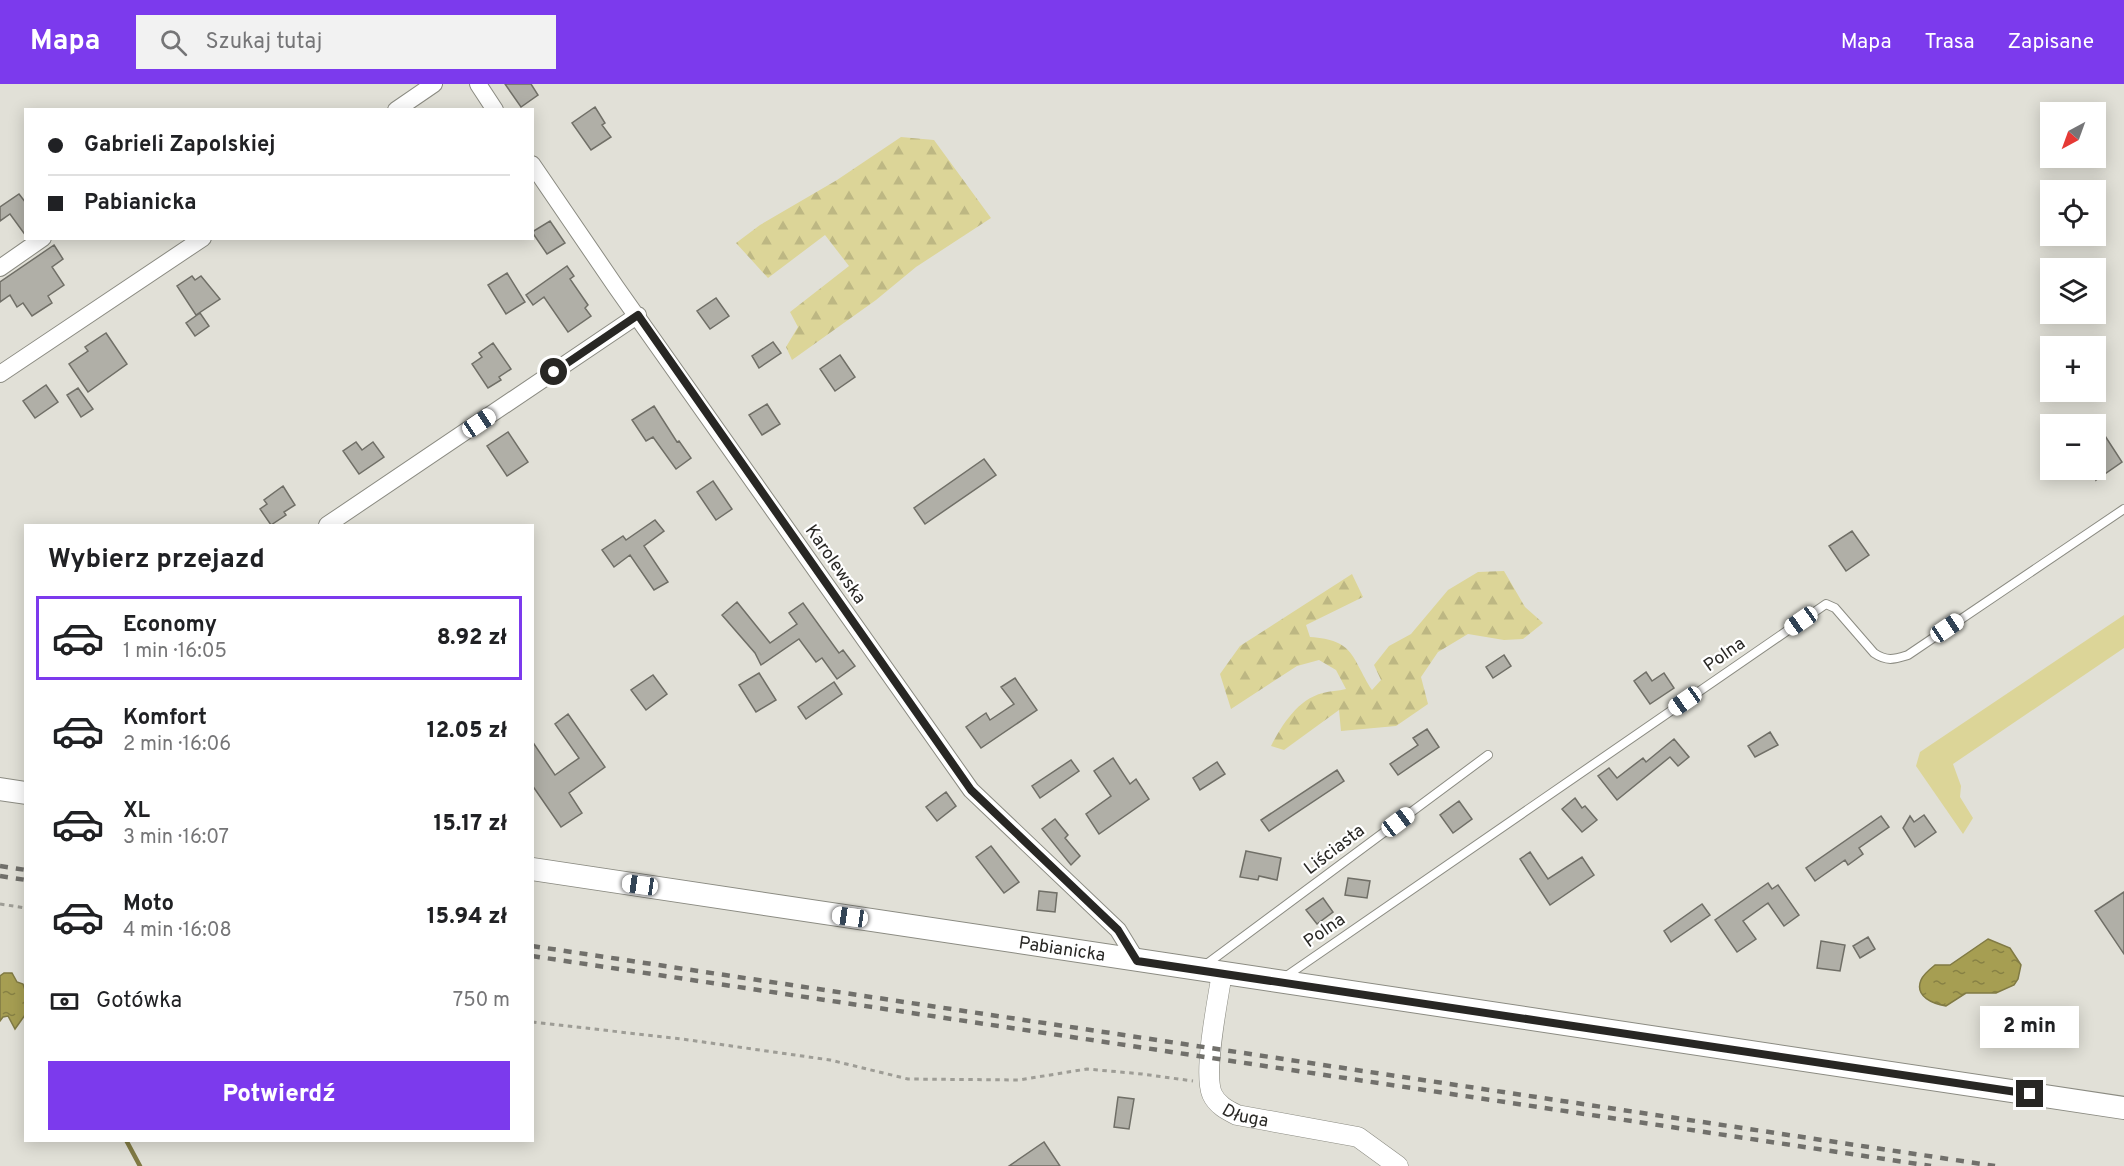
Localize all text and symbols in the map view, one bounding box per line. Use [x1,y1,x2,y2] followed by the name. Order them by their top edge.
[136,15,556,69] search box
[30,24,100,60] text: Mapa
[157,26,190,59] icon: search
[205,29,322,56] text: Szukaj tutaj
[1841,29,1892,56] text: Mapa
[1925,29,1974,56] text: Trasa
[2007,29,2094,56] text: Zapisane
[2040,102,2106,168] north arrow
[2040,102,2106,480] map controls
[84,132,275,159] text: Gabrieli Zapolskiej
[2040,180,2106,246] button: locate
[84,190,197,217] text: Pabianicka
[2040,258,2106,324] button: layers
[2040,336,2106,402] button: +
[540,358,567,385] route start
[459,405,499,441] car
[2040,414,2106,480] button: −
[799,521,871,609] street label: Karolewska
[48,543,265,577] text: Wybierz przejazd
[1781,603,1821,639] car
[1927,610,1967,646] car
[51,611,105,665] icon: car
[123,612,217,639] text: Economy
[437,625,507,652] text: 8.92 zł
[1699,633,1750,678] street label: Polna
[123,639,227,665] text: 1 min · 16:05
[1665,683,1705,719] car
[51,704,105,758] icon: car
[123,705,207,732] text: Komfort
[427,718,507,745] text: 12.05 zł
[123,732,231,758] text: 2 min · 16:06
[51,797,105,851] icon: car
[123,798,150,825] text: XL
[1378,804,1418,840] car
[433,811,507,838] text: 15.17 zł
[1300,820,1370,881] street label: Liściasta
[123,825,229,851] text: 3 min · 16:07
[621,874,659,896] car
[51,890,105,944] icon: car
[123,891,174,918] text: Moto
[427,904,507,931] text: 15.94 zł
[831,906,869,928] car
[1299,909,1350,954] street label: Polna
[123,918,232,944] text: 4 min · 16:08
[1017,932,1107,968] street label: Pabianicka
[48,985,81,1018] icon: cash
[96,988,182,1015] text: Gotówka
[453,988,510,1014] text: 750 m
[1980,1007,2080,1049] callout: 2 min
[2003,1014,2056,1040] text: 2 min
[48,1061,510,1130] button: Potwierdź
[2016,1080,2043,1107] route end
[1217,1099,1270,1133] street label: Długa

